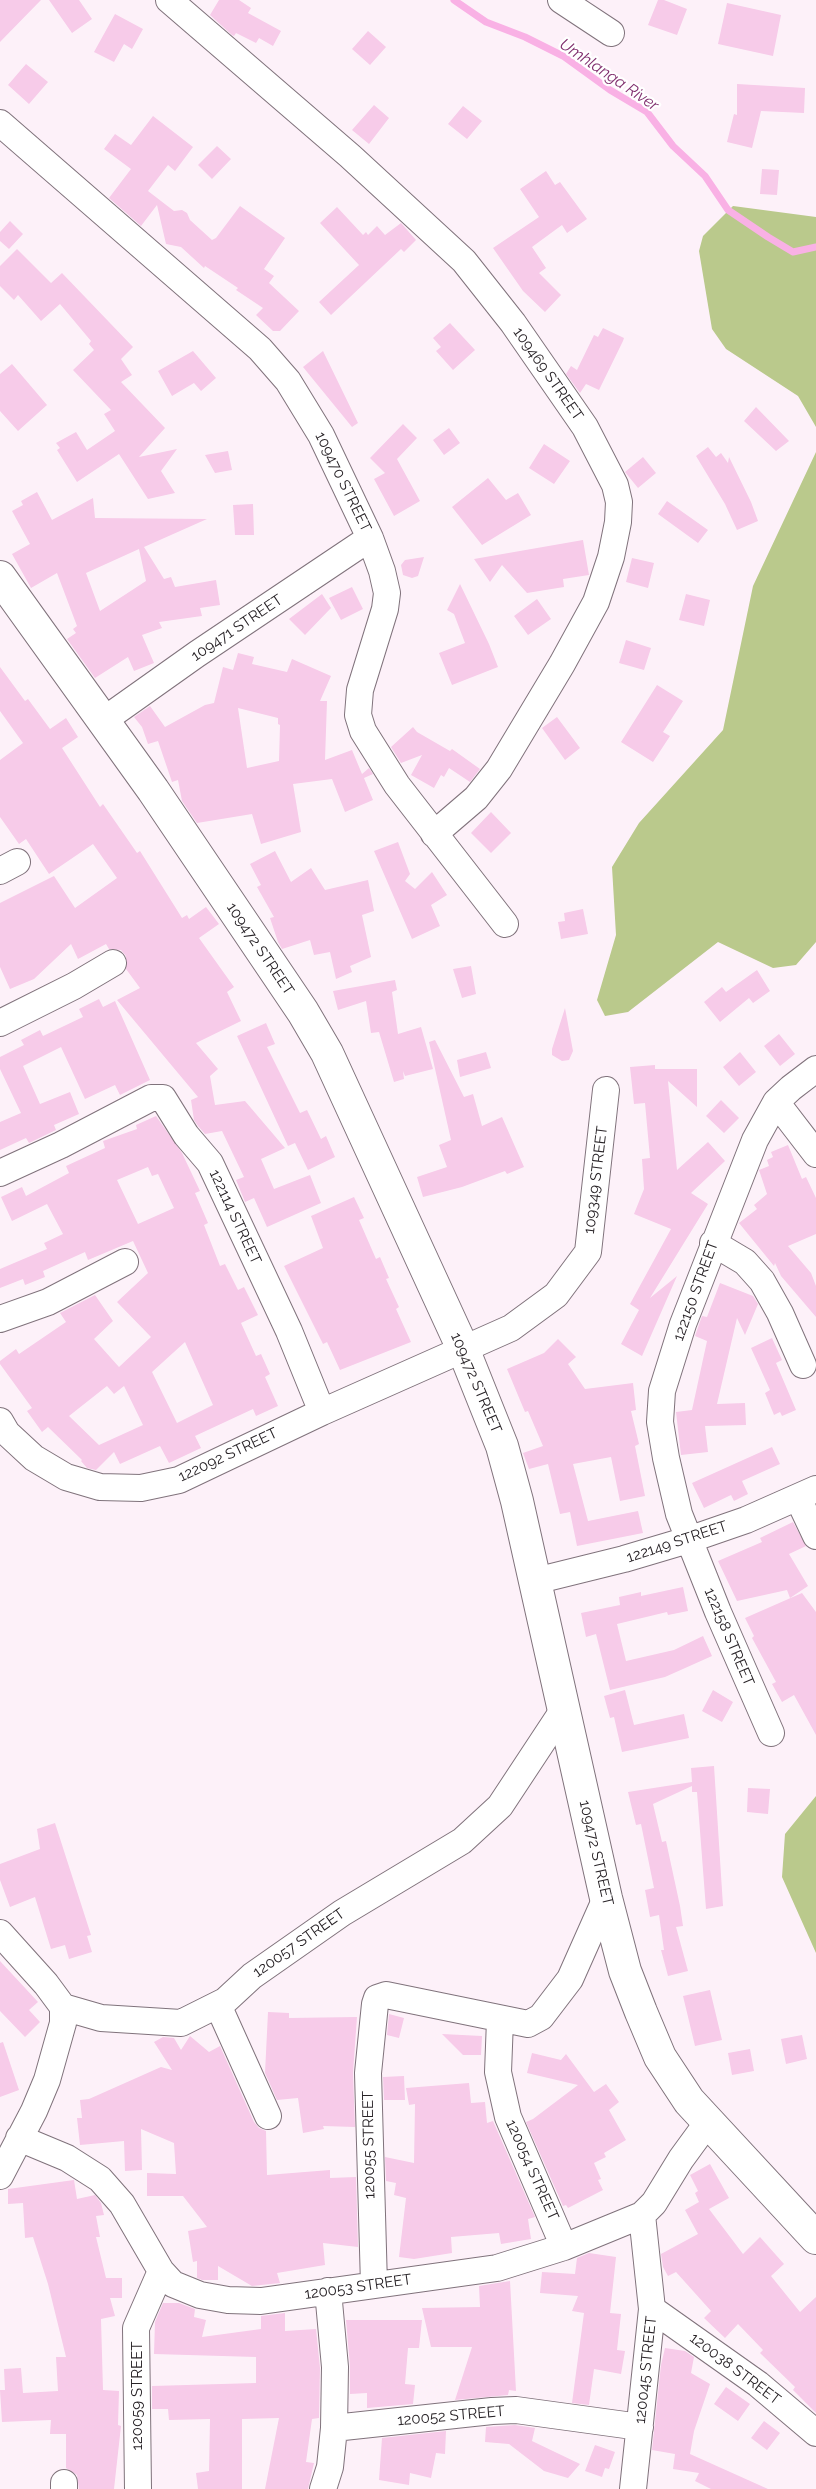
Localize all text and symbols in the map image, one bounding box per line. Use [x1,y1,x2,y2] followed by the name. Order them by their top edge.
[556,35,662,115] water label: Umhlanga River
[509,324,587,424] street label: 109469 STREET
[311,429,375,535] street label: 109470 STREET
[188,591,286,665] street label: 109471 STREET
[222,899,298,999] street label: 109472 STREET
[580,1125,612,1235] street label: 109349 STREET
[205,1167,265,1267] street label: 122114 STREET
[670,1239,722,1343] street label: 122150 STREET
[447,1330,505,1436] street label: 109472 STREET
[176,1424,280,1486] street label: 122092 STREET
[624,1517,730,1567] street label: 122149 STREET
[700,1585,758,1689] street label: 122158 STREET
[575,1799,617,1907] street label: 109472 STREET
[250,1905,348,1981] street label: 120057 STREET
[359,2091,379,2199] street label: 120055 STREET
[502,2117,562,2223] street label: 120054 STREET
[303,2271,413,2303] street label: 120053 STREET
[631,2315,661,2425] street label: 120045 STREET
[686,2329,784,2409] street label: 120038 STREET
[128,2342,146,2450] street label: 120059 STREET
[396,2402,506,2430] street label: 120052 STREET

